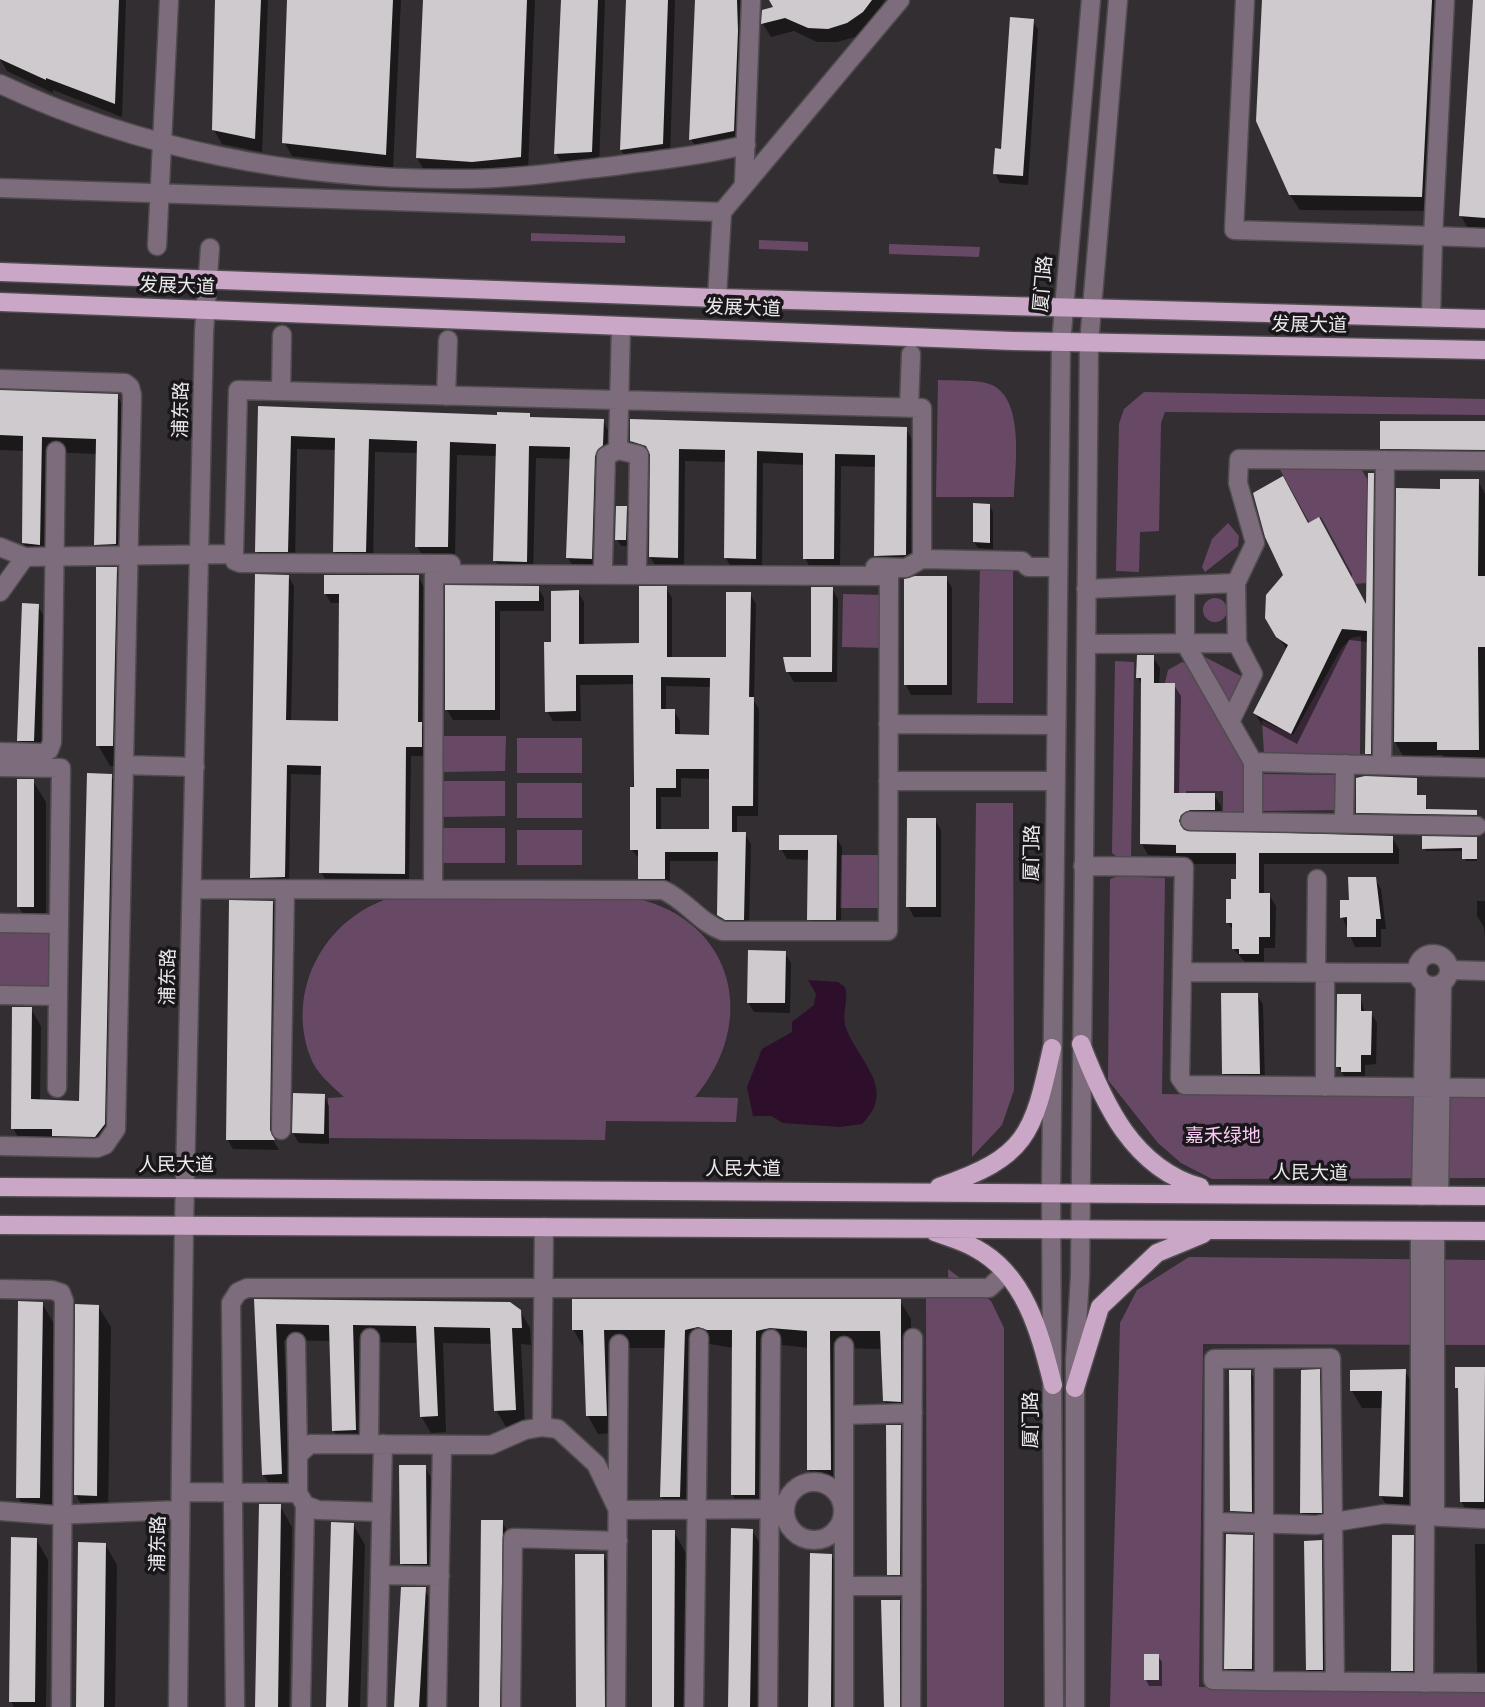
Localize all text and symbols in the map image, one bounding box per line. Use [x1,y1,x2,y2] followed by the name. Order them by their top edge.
[1030,255,1058,313] street label: 厦门路
[139,274,215,300] street label: 发展大道
[705,296,781,322] street label: 发展大道
[1271,314,1347,338] street label: 发展大道
[170,381,194,439] street label: 浦东路
[1021,824,1045,882] street label: 厦门路
[157,948,181,1006] street label: 浦东路
[1185,1126,1261,1148] park label: 嘉禾绿地
[138,1155,214,1177] street label: 人民大道
[705,1159,781,1181] street label: 人民大道
[1272,1162,1348,1186] street label: 人民大道
[1021,1392,1043,1448] street label: 厦门路
[147,1515,171,1573] street label: 浦东路

